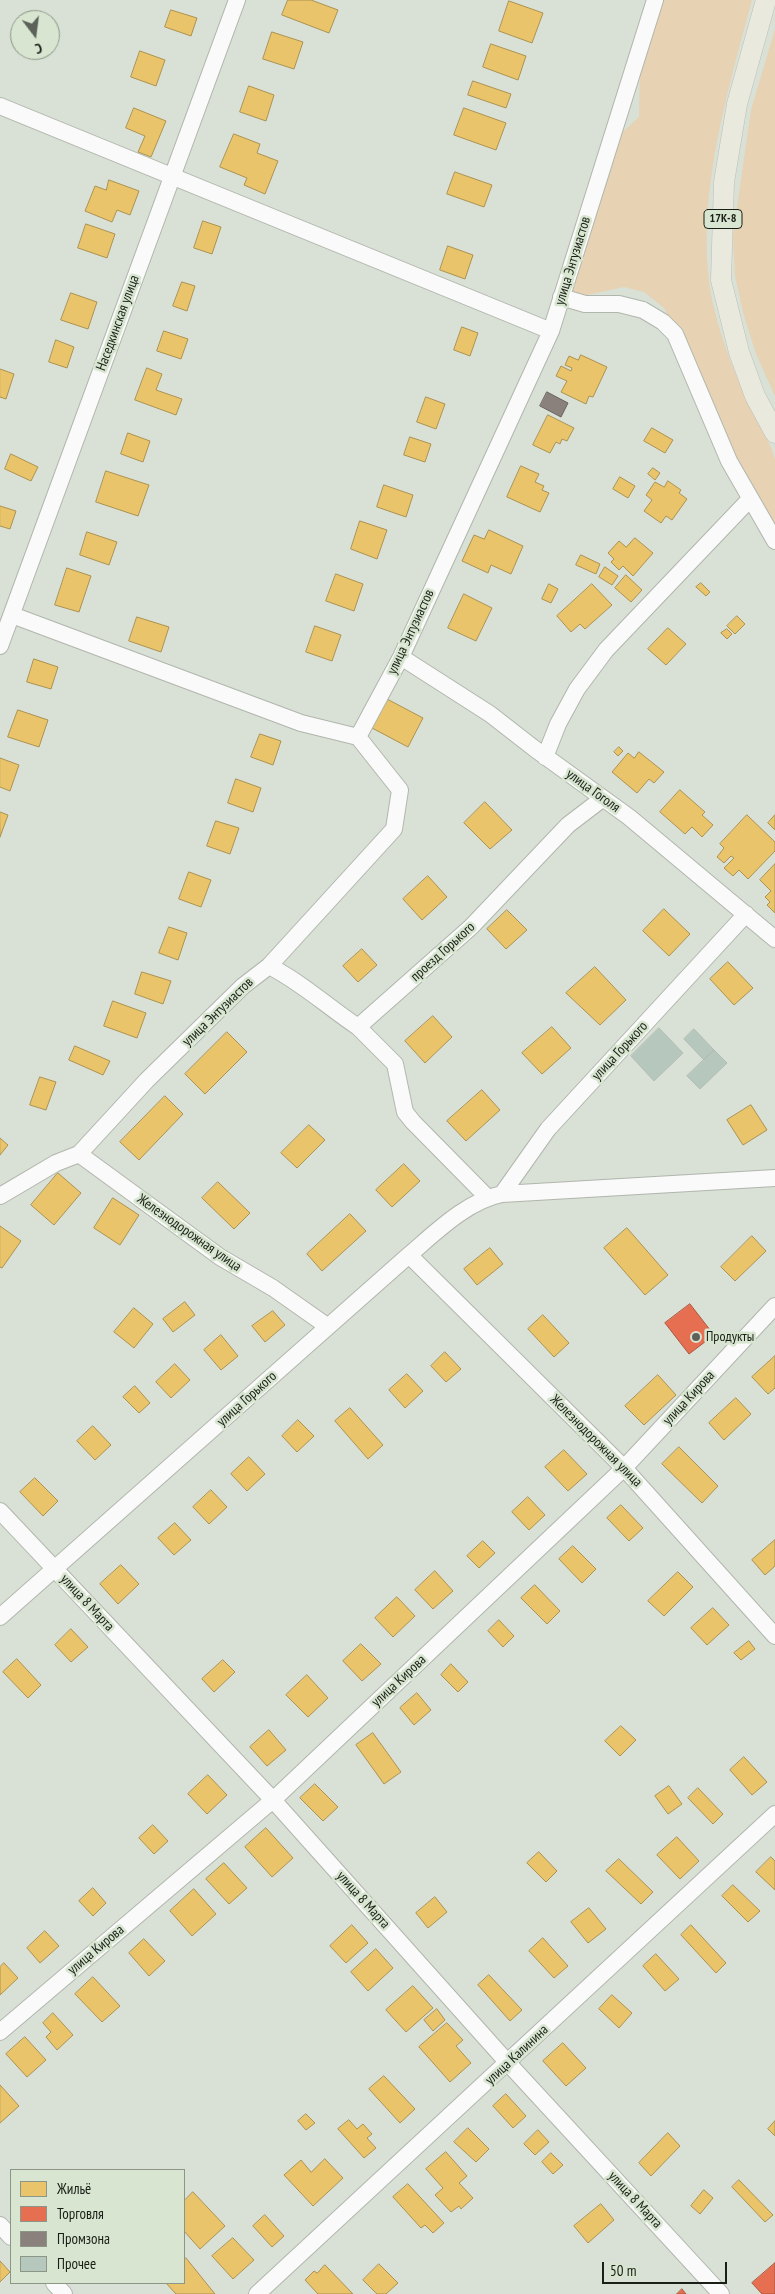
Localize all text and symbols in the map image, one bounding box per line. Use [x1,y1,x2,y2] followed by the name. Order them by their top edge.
[10,10,60,60] north arrow
[33,39,44,58] text: С
[704,210,742,228] road number: 17К-8
[552,215,594,307] street label: улица Энтузиастов
[93,273,143,373] street label: Наседкинская улица
[384,587,438,677] street label: улица Энтузиастов
[563,766,623,816] street label: улица Гоголя
[407,919,479,985] street label: проезд Горького
[179,974,257,1050] street label: улица Энтузиастов
[589,1018,651,1084] street label: улица Горького
[134,1191,244,1275] street label: Железнодорожная улица
[706,1329,754,1345] place label: Продукты
[690,1331,702,1343] marker: Продукты
[660,1367,718,1429] street label: улица Кирова
[214,1368,280,1430] street label: улица Горького
[546,1391,646,1491] street label: Железнодорожная улица
[56,1571,118,1635] street label: улица 8 Марта
[368,1652,430,1710] street label: улица Кирова
[333,1868,393,1932] street label: улица 8 Марта
[65,1922,127,1978] street label: улица Кирова
[482,2022,552,2088] street label: улица Калинина
[604,2168,666,2232] street label: улица 8 Марта
[10,2169,185,2284] legend
[57,2179,91,2198] text: Жильё
[57,2204,104,2223] text: Торговля
[57,2229,110,2248] text: Промзона
[605,2252,730,2284] scale bar
[57,2254,96,2273] text: Прочее
[610,2261,636,2280] text: 50 m

